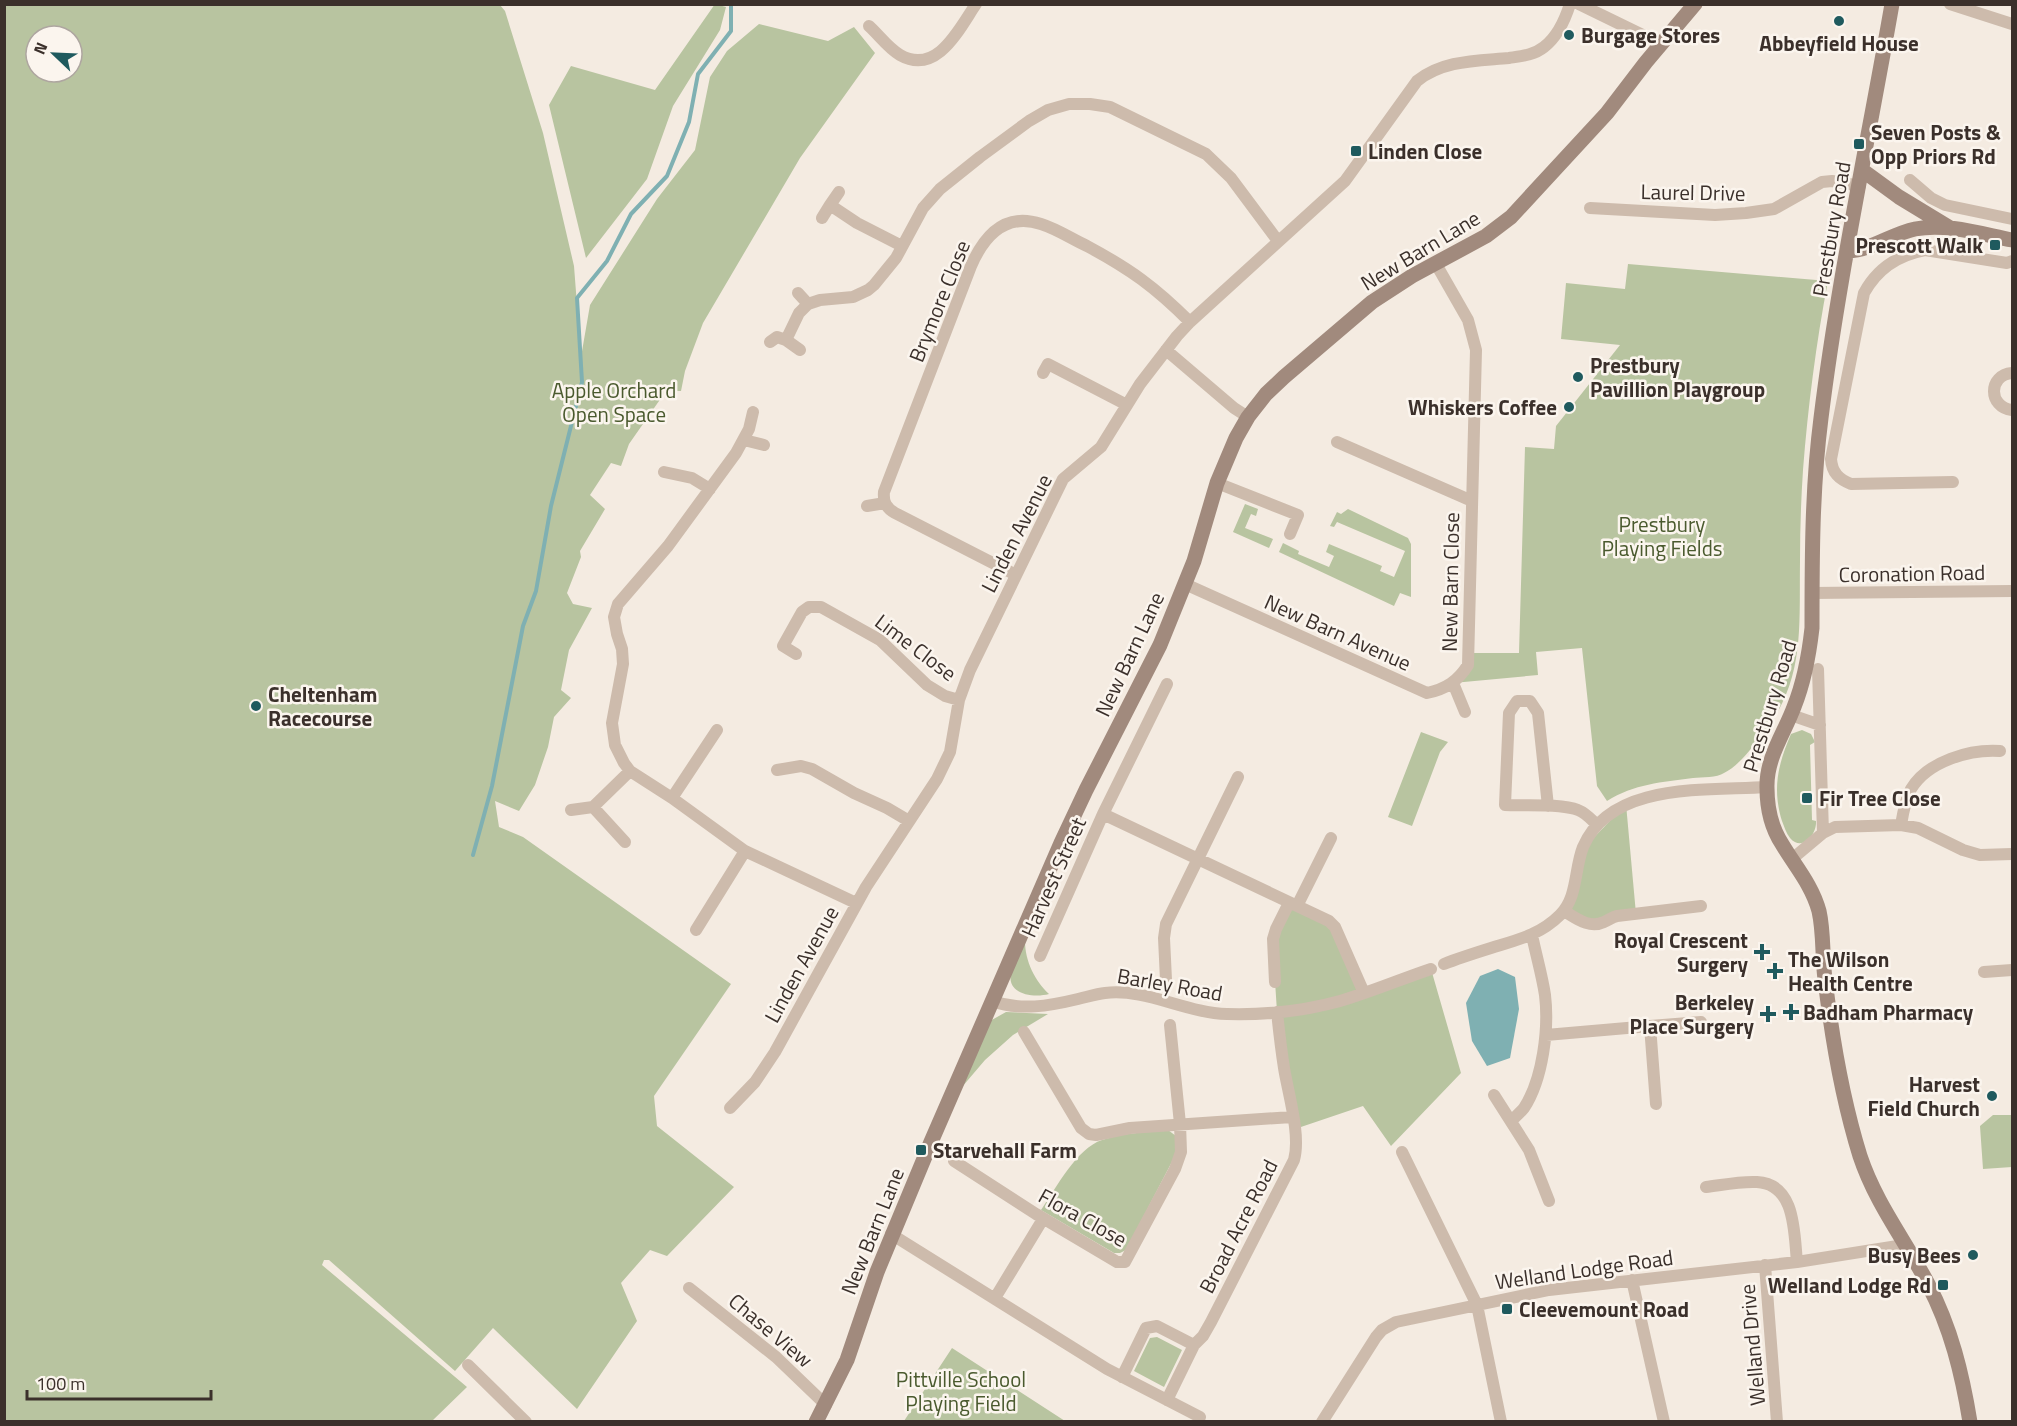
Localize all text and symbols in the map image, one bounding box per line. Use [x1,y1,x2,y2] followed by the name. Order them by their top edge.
[1832,14,1846,28] marker: Abbeyfield House
[1581,19,1720,51] place label: Burgage Stores
[24,24,84,84] north arrow
[1759,27,1919,59] place label: Abbeyfield House
[1562,28,1576,42] marker: Burgage Stores
[27,38,53,58] text: N
[1871,116,2001,172] place label: Seven Posts & Opp Priors Rd
[1368,135,1482,167] place label: Linden Close
[1852,137,1866,151] marker: Seven Posts & Opp Priors Rd
[1349,144,1363,158] marker: Linden Close
[1803,159,1859,299] street label: Prestbury Road
[1640,175,1746,209] street label: Laurel Drive
[1354,202,1486,298] street label: New Barn Lane
[1855,229,1983,261] place label: Prescott Walk
[900,235,978,367] street label: Brymore Close
[1988,238,2002,252] marker: Prescott Walk
[1590,349,1765,405] place label: Prestbury Pavillion Playgroup
[1571,370,1585,384] marker: Prestbury Pavillion Playgroup
[552,374,676,430] park label: Apple Orchard Open Space
[1408,391,1557,423] place label: Whiskers Coffee
[1562,400,1576,414] marker: Whiskers Coffee
[972,468,1060,598] street label: Linden Avenue
[1601,508,1723,564] park label: Prestbury Playing Fields
[1433,512,1467,652] street label: New Barn Close
[1838,556,1986,590] street label: Coronation Road
[1260,585,1416,679] street label: New Barn Avenue
[1086,586,1172,722] street label: New Barn Lane
[868,606,964,688] street label: Lime Close
[1734,636,1804,776] street label: Prestbury Road
[268,678,377,734] place label: Cheltenham Racecourse
[249,699,263,713] marker: Cheltenham Racecourse
[1819,782,1941,814] place label: Fir Tree Close
[1800,791,1814,805] marker: Fir Tree Close
[1012,811,1094,942] street label: Harvest Street
[756,900,846,1028] street label: Linden Avenue
[1614,924,1748,980] place label: Royal Crescent Surgery
[1753,943,1771,961] marker: Royal Crescent Surgery
[1788,943,1913,999] place label: The Wilson Health Centre
[1115,959,1225,1009] street label: Barley Road
[1766,962,1784,980] marker: The Wilson Health Centre
[1630,986,1754,1042] place label: Berkeley Place Surgery
[1803,996,1974,1028] place label: Badham Pharmacy
[1759,1005,1777,1023] marker: Berkeley Place Surgery
[1784,1005,1798,1019] marker: Badham Pharmacy
[1867,1068,1980,1124] place label: Harvest Field Church
[1985,1089,1999,1103] marker: Harvest Field Church
[933,1134,1077,1166] place label: Starvehall Farm
[914,1143,928,1157] marker: Starvehall Farm
[1190,1153,1286,1299] street label: Broad Acre Road
[832,1163,912,1299] street label: New Barn Lane
[1033,1179,1133,1255] street label: Flora Close
[1868,1239,1961,1271] place label: Busy Bees
[1493,1241,1675,1297] street label: Welland Lodge Road
[1966,1248,1980,1262] marker: Busy Bees
[1768,1269,1931,1301] place label: Welland Lodge Rd
[1936,1278,1950,1292] marker: Welland Lodge Rd
[1731,1283,1773,1407] street label: Welland Drive
[722,1285,820,1375] street label: Chase View
[1519,1293,1689,1325] place label: Cleevemount Road
[1500,1302,1514,1316] marker: Cleevemount Road
[27,1363,212,1401] scale bar
[896,1363,1026,1419] park label: Pittville School Playing Field
[36,1370,85,1397] text: 100 m

